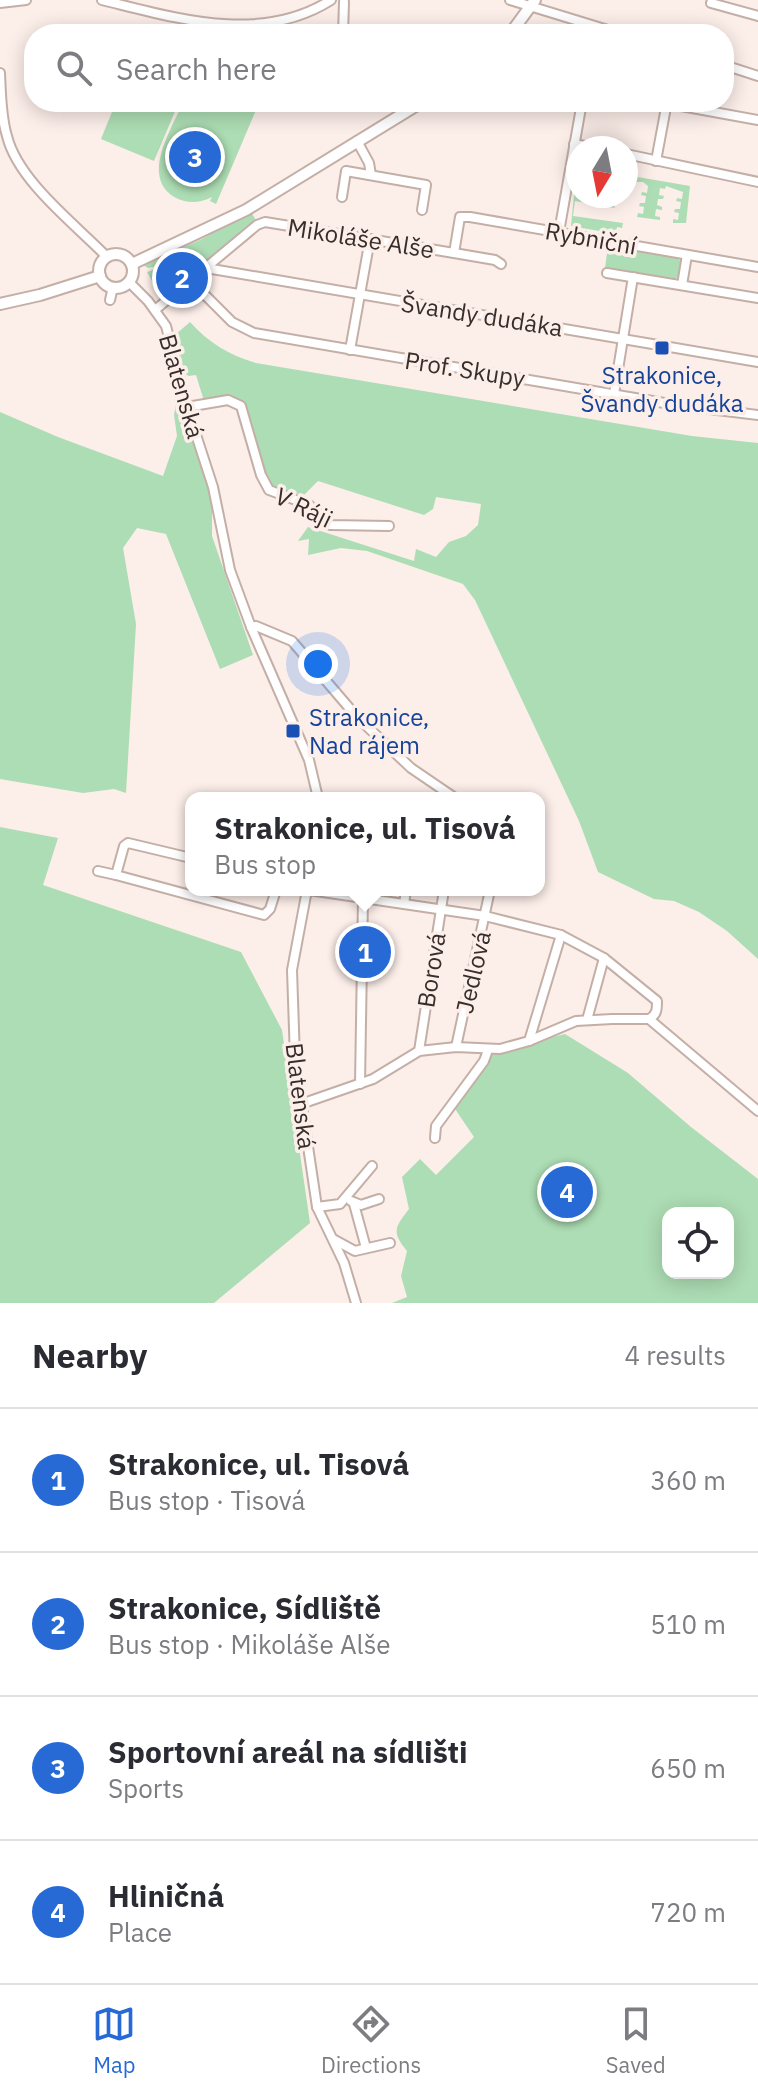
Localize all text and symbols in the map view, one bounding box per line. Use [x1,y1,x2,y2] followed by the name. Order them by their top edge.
[24,24,734,112] search box
[52,46,96,90] icon: search
[116,49,277,88] text: Search here
[169,127,221,187] pin: 3
[566,136,638,208] north arrow
[285,211,437,265] street label: Mikoláše Alše
[543,214,639,262] street label: Rybniční
[156,248,208,308] pin: 2
[399,286,565,344] street label: Švandy dudáka
[152,330,212,442] street label: Blatenská
[653,339,671,357] marker: Strakonice, Švandy dudáka
[403,344,527,394] street label: Prof. Skupy
[580,359,744,419] place label: Strakonice, Švandy dudáka
[270,479,338,535] street label: V Ráji
[298,644,338,684] your location
[309,701,429,761] place label: Strakonice, Nad rájem
[284,722,302,740] marker: Strakonice, Nad rájem
[185,792,545,896] popup
[214,808,516,847] text: Strakonice, ul. Tisová
[214,847,316,881] text: Bus stop
[339,922,391,982] pin: 1
[448,928,498,1016] street label: Jedlová
[409,930,453,1010] street label: Borová
[279,1041,323,1151] street label: Blatenská
[541,1162,593,1222] pin: 4
[662,1207,734,1279] map controls
[662,1207,734,1279] button: locate
[32,1333,147,1377] text: Nearby
[624,1338,726,1372] text: 4 results
[108,1444,409,1483] text: Strakonice, ul. Tisová
[50,1463,66,1497] text: 1
[650,1463,726,1497] text: 360 m
[108,1483,305,1517] text: Bus stop · Tisová
[108,1588,381,1627] text: Strakonice, Sídliště
[50,1607,66,1641] text: 2
[650,1607,726,1641] text: 510 m
[108,1627,391,1661] text: Bus stop · Mikoláše Alše
[108,1732,468,1771] text: Sportovní areál na sídlišti
[50,1751,66,1785] text: 3
[650,1751,726,1785] text: 650 m
[108,1771,184,1805] text: Sports
[108,1876,224,1915] text: Hliničná
[50,1895,66,1929] text: 4
[650,1895,726,1929] text: 720 m
[108,1915,172,1949] text: Place
[92,2002,136,2079] tab: Map
[321,2002,421,2079] tab: Directions
[606,2002,666,2079] tab: Saved

